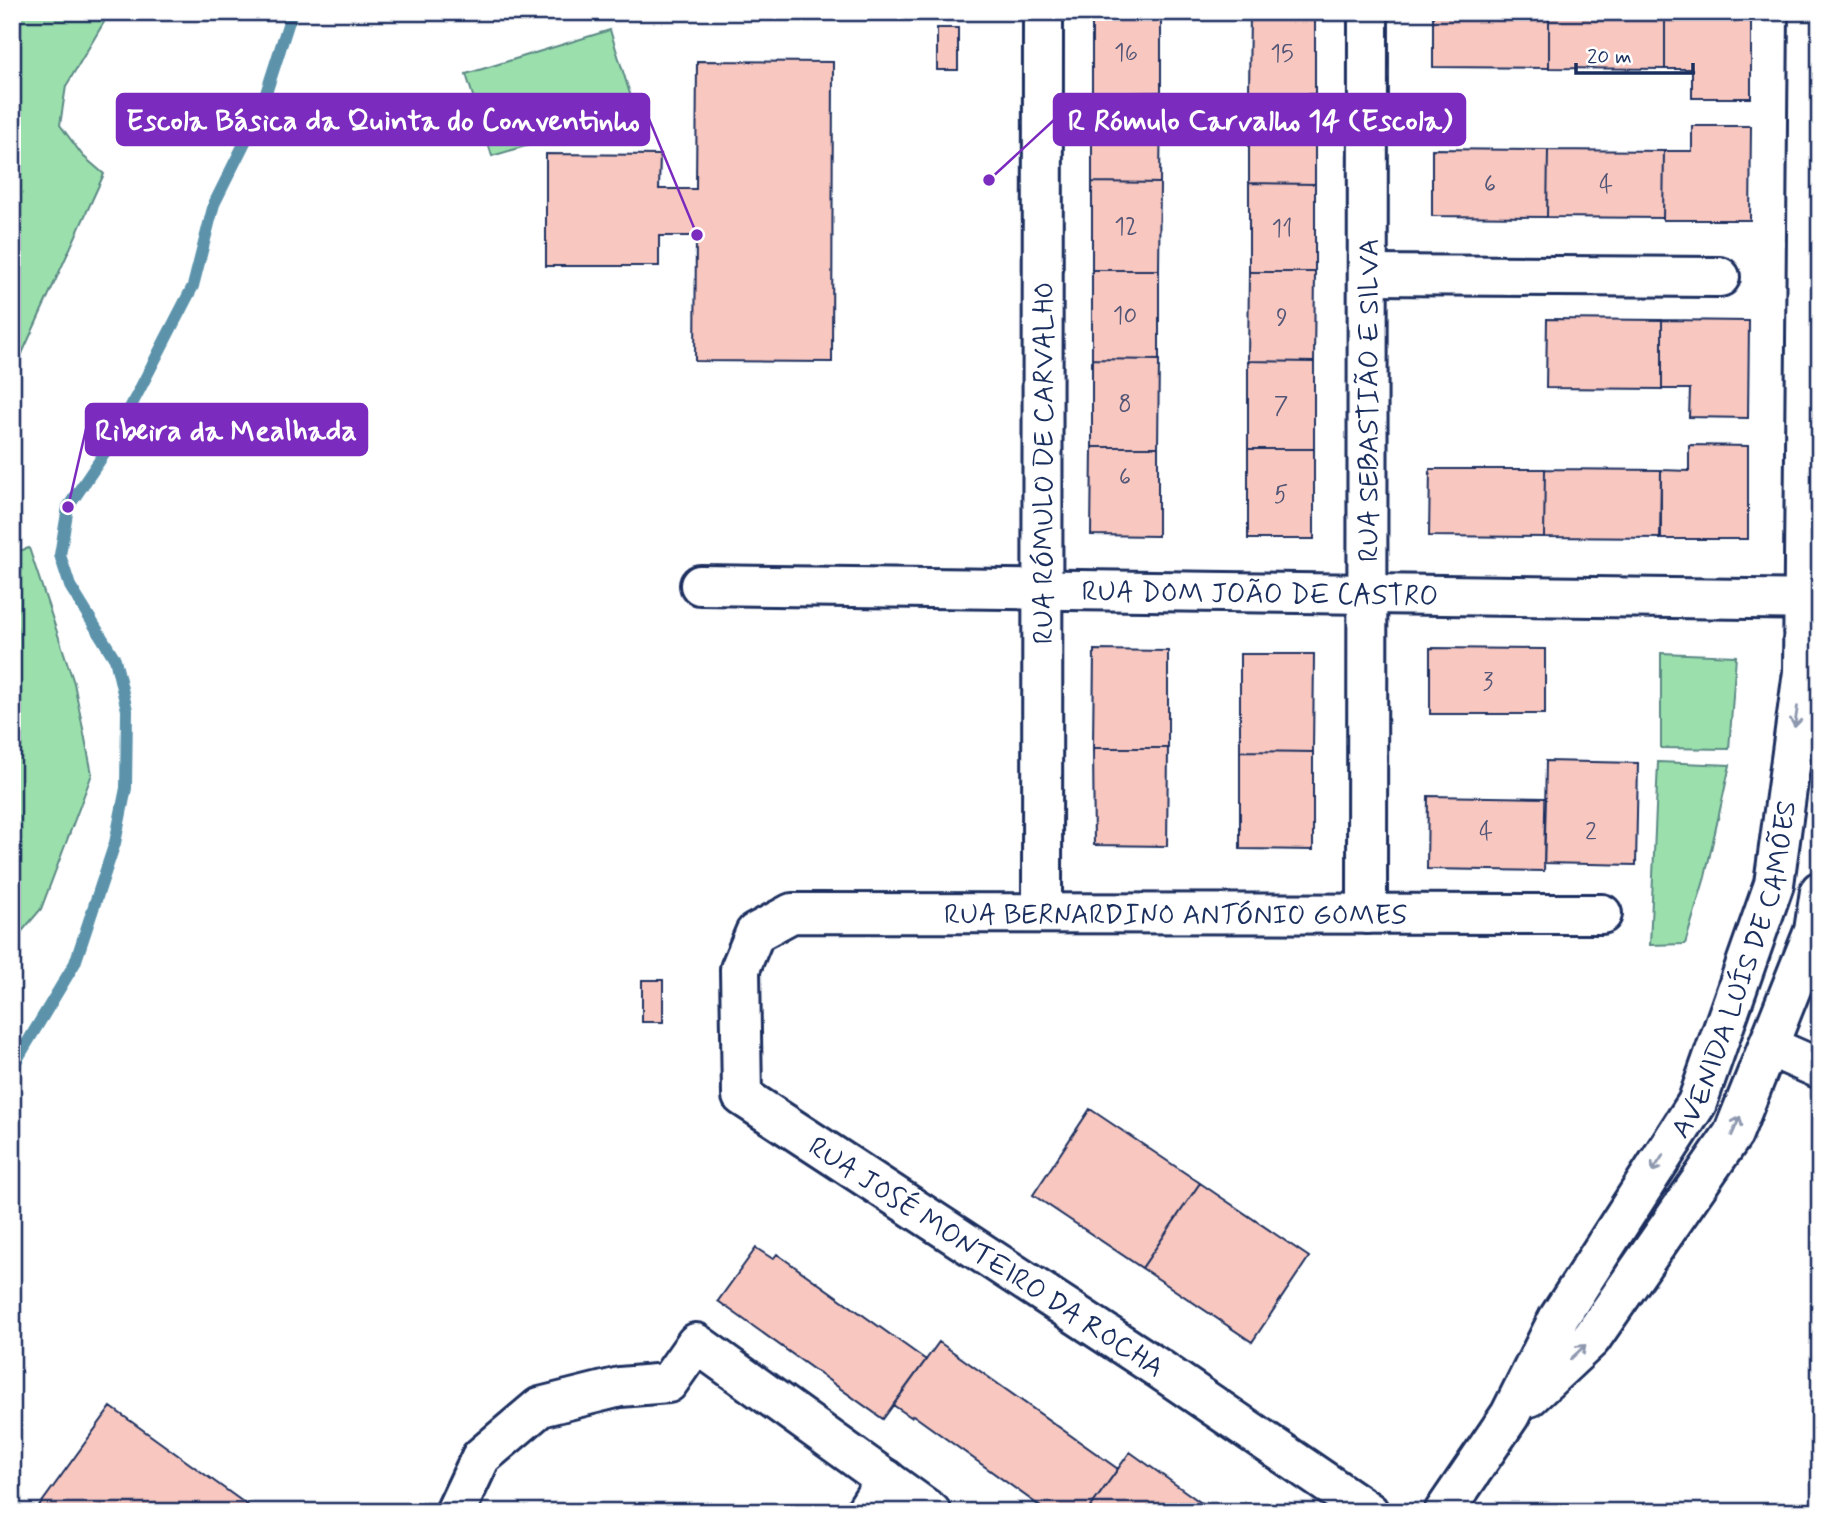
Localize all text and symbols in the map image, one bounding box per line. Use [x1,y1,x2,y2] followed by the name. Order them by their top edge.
[1576,32,1694,76] scale bar
[1114,38,1138,69] house number: 16
[1270,39,1294,70] house number: 15
[1587,43,1632,71] text: 20 m
[117,94,649,145] callout: Escola Básica da Quinta do Conventinho
[1054,94,1465,145] callout: R Rómulo Carvalho 14 (Escola)
[126,102,640,141] text: Escola Básica da Quinta do Conventinho
[1068,102,1453,141] text: R Rómulo Carvalho 14 (Escola)
[1484,169,1496,200] house number: 6
[1599,170,1613,201] house number: 4
[1114,212,1138,243] house number: 12
[1271,214,1293,245] house number: 11
[1351,238,1389,562] street label: RUA SEBASTIÃO E SILVA
[1026,282,1064,644] street label: RUA RÓMULO DE CARVALHO
[1113,301,1137,332] house number: 10
[1276,303,1288,334] house number: 9
[1118,389,1132,420] house number: 8
[1274,391,1288,422] house number: 7
[86,404,367,455] callout: Ribeira da Mealhada
[95,412,357,451] text: Ribeira da Mealhada
[1119,462,1131,493] house number: 6
[1274,480,1288,511] house number: 5
[1081,574,1439,616] street label: RUA DOM JOÃO DE CASTRO
[1483,667,1494,698] house number: 3
[1790,705,1803,728] one-way arrow
[1663,798,1806,1146] street label: AVENIDA LUÍS DE CAMÕES
[1479,817,1493,848] house number: 4
[1585,817,1597,848] house number: 2
[944,897,1407,935] street label: RUA BERNARDINO ANTÓNIO GOMES
[1730,1116,1743,1137] one-way arrow
[801,1127,1172,1387] street label: RUA JOSÉ MONTEIRO DA ROCHA
[1651,1153,1665,1173] one-way arrow
[1569,1343,1586,1360] one-way arrow

